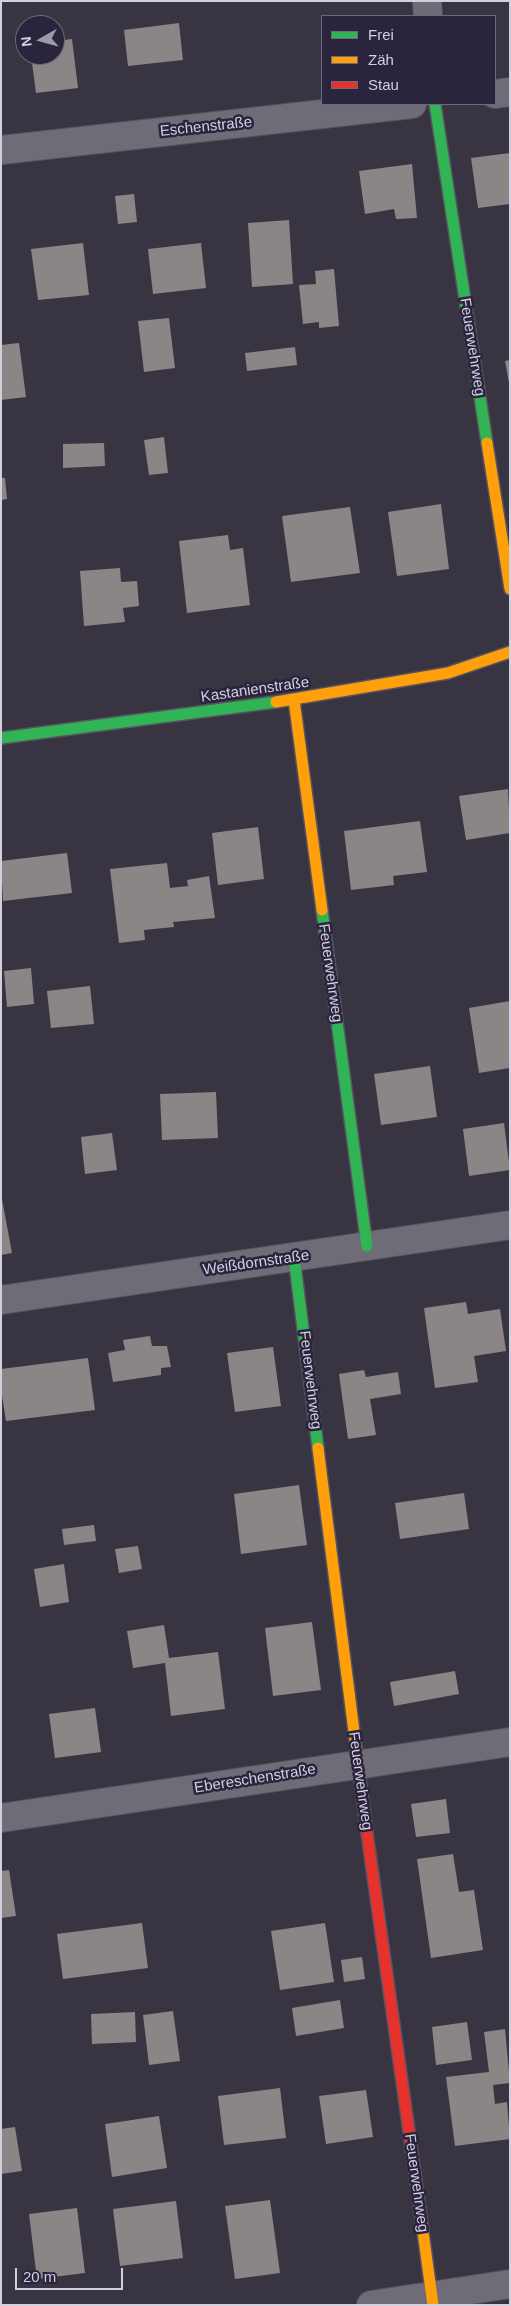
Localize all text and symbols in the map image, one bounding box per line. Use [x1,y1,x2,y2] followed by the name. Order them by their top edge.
[15,15,65,65] north arrow
[321,15,496,105] legend
[368,26,394,43] text: Frei
[18,36,35,48] text: N
[368,51,394,68] text: Zäh
[368,76,399,93] text: Stau
[159,113,253,141] street label: Eschenstraße
[455,297,489,397] street label: Feuerwehrweg
[200,673,310,707] street label: Kastanienstraße
[314,923,346,1023] street label: Feuerwehrweg
[202,1247,310,1279] street label: Weißdornstraße
[295,1330,325,1430] street label: Feuerwehrweg
[344,1731,376,1831] street label: Feuerwehrweg
[193,1761,317,1797] street label: Ebereschenstraße
[400,2133,432,2233] street label: Feuerwehrweg
[18,2258,125,2290] scale bar
[23,2268,56,2285] text: 20 m

